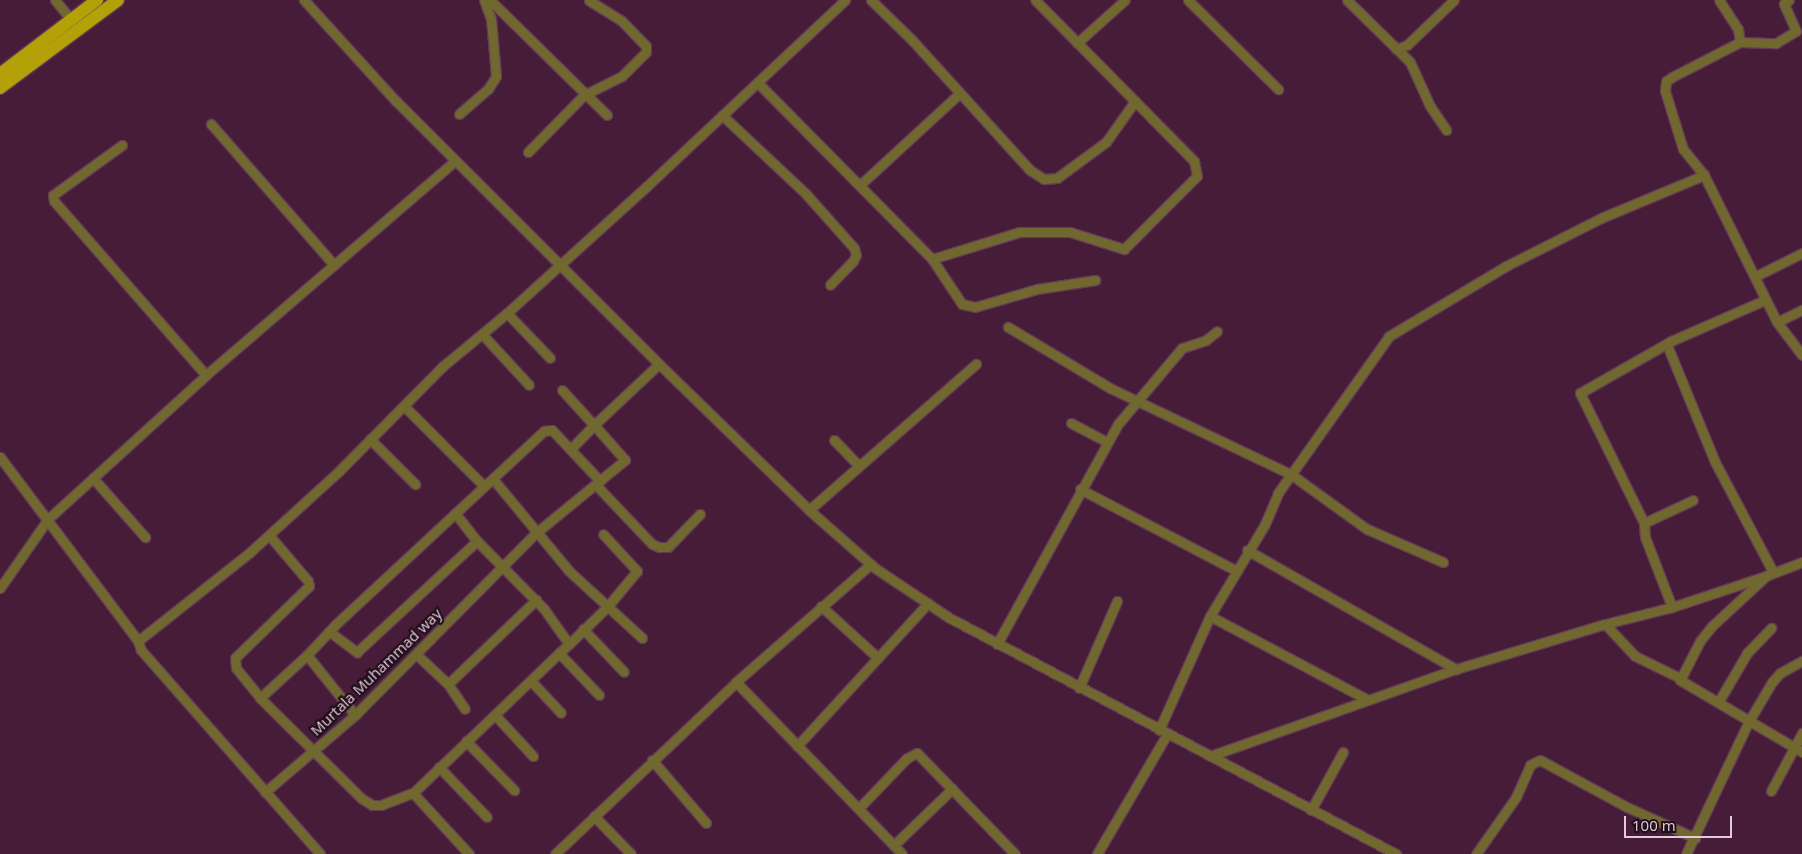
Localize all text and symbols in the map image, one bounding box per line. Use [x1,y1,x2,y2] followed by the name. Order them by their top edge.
[307,605,445,739] street label: Murtala Muhammad way
[1627,806,1734,838] scale bar
[1632,815,1676,835] text: 100 m

